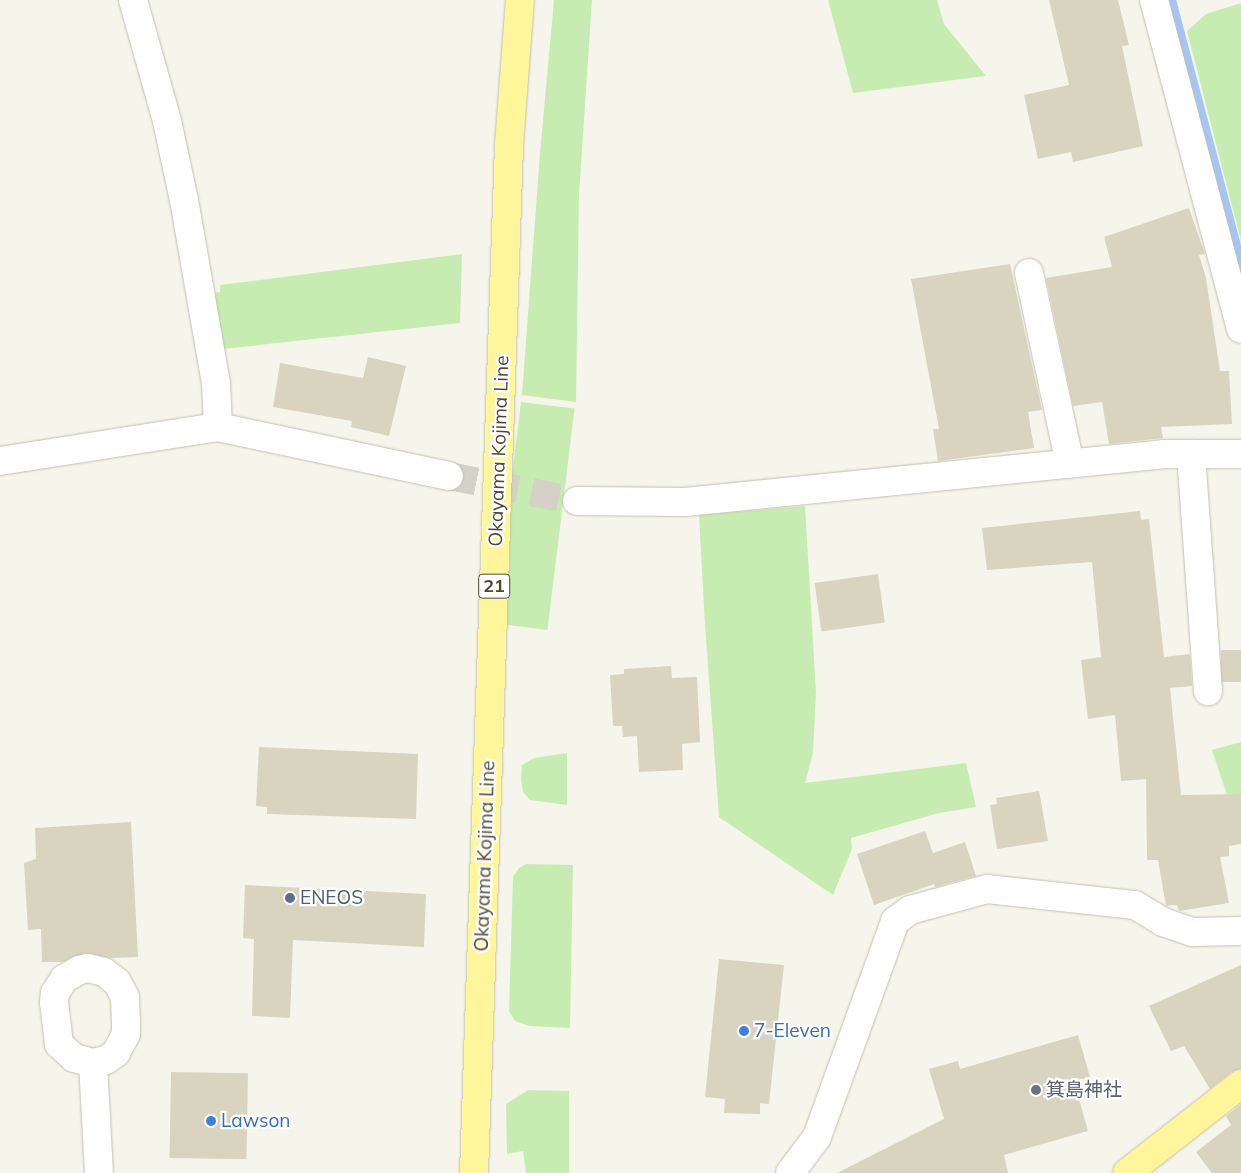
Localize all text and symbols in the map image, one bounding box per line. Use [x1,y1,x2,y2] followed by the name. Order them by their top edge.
[484,355,514,547] street label: Okayama Kojima Line
[478,570,510,602] road number: 21
[470,760,500,952] street label: Okayama Kojima Line
[300,887,363,909] place label: ENEOS
[284,892,296,904] marker: ENEOS
[754,1020,831,1042] place label: 7-Eleven
[738,1025,750,1037] marker: 7-Eleven
[1046,1079,1122,1101] place label: 箕島神社
[1030,1084,1042,1096] marker: 箕島神社
[221,1110,290,1132] place label: Lawson
[205,1115,217,1127] marker: Lawson

